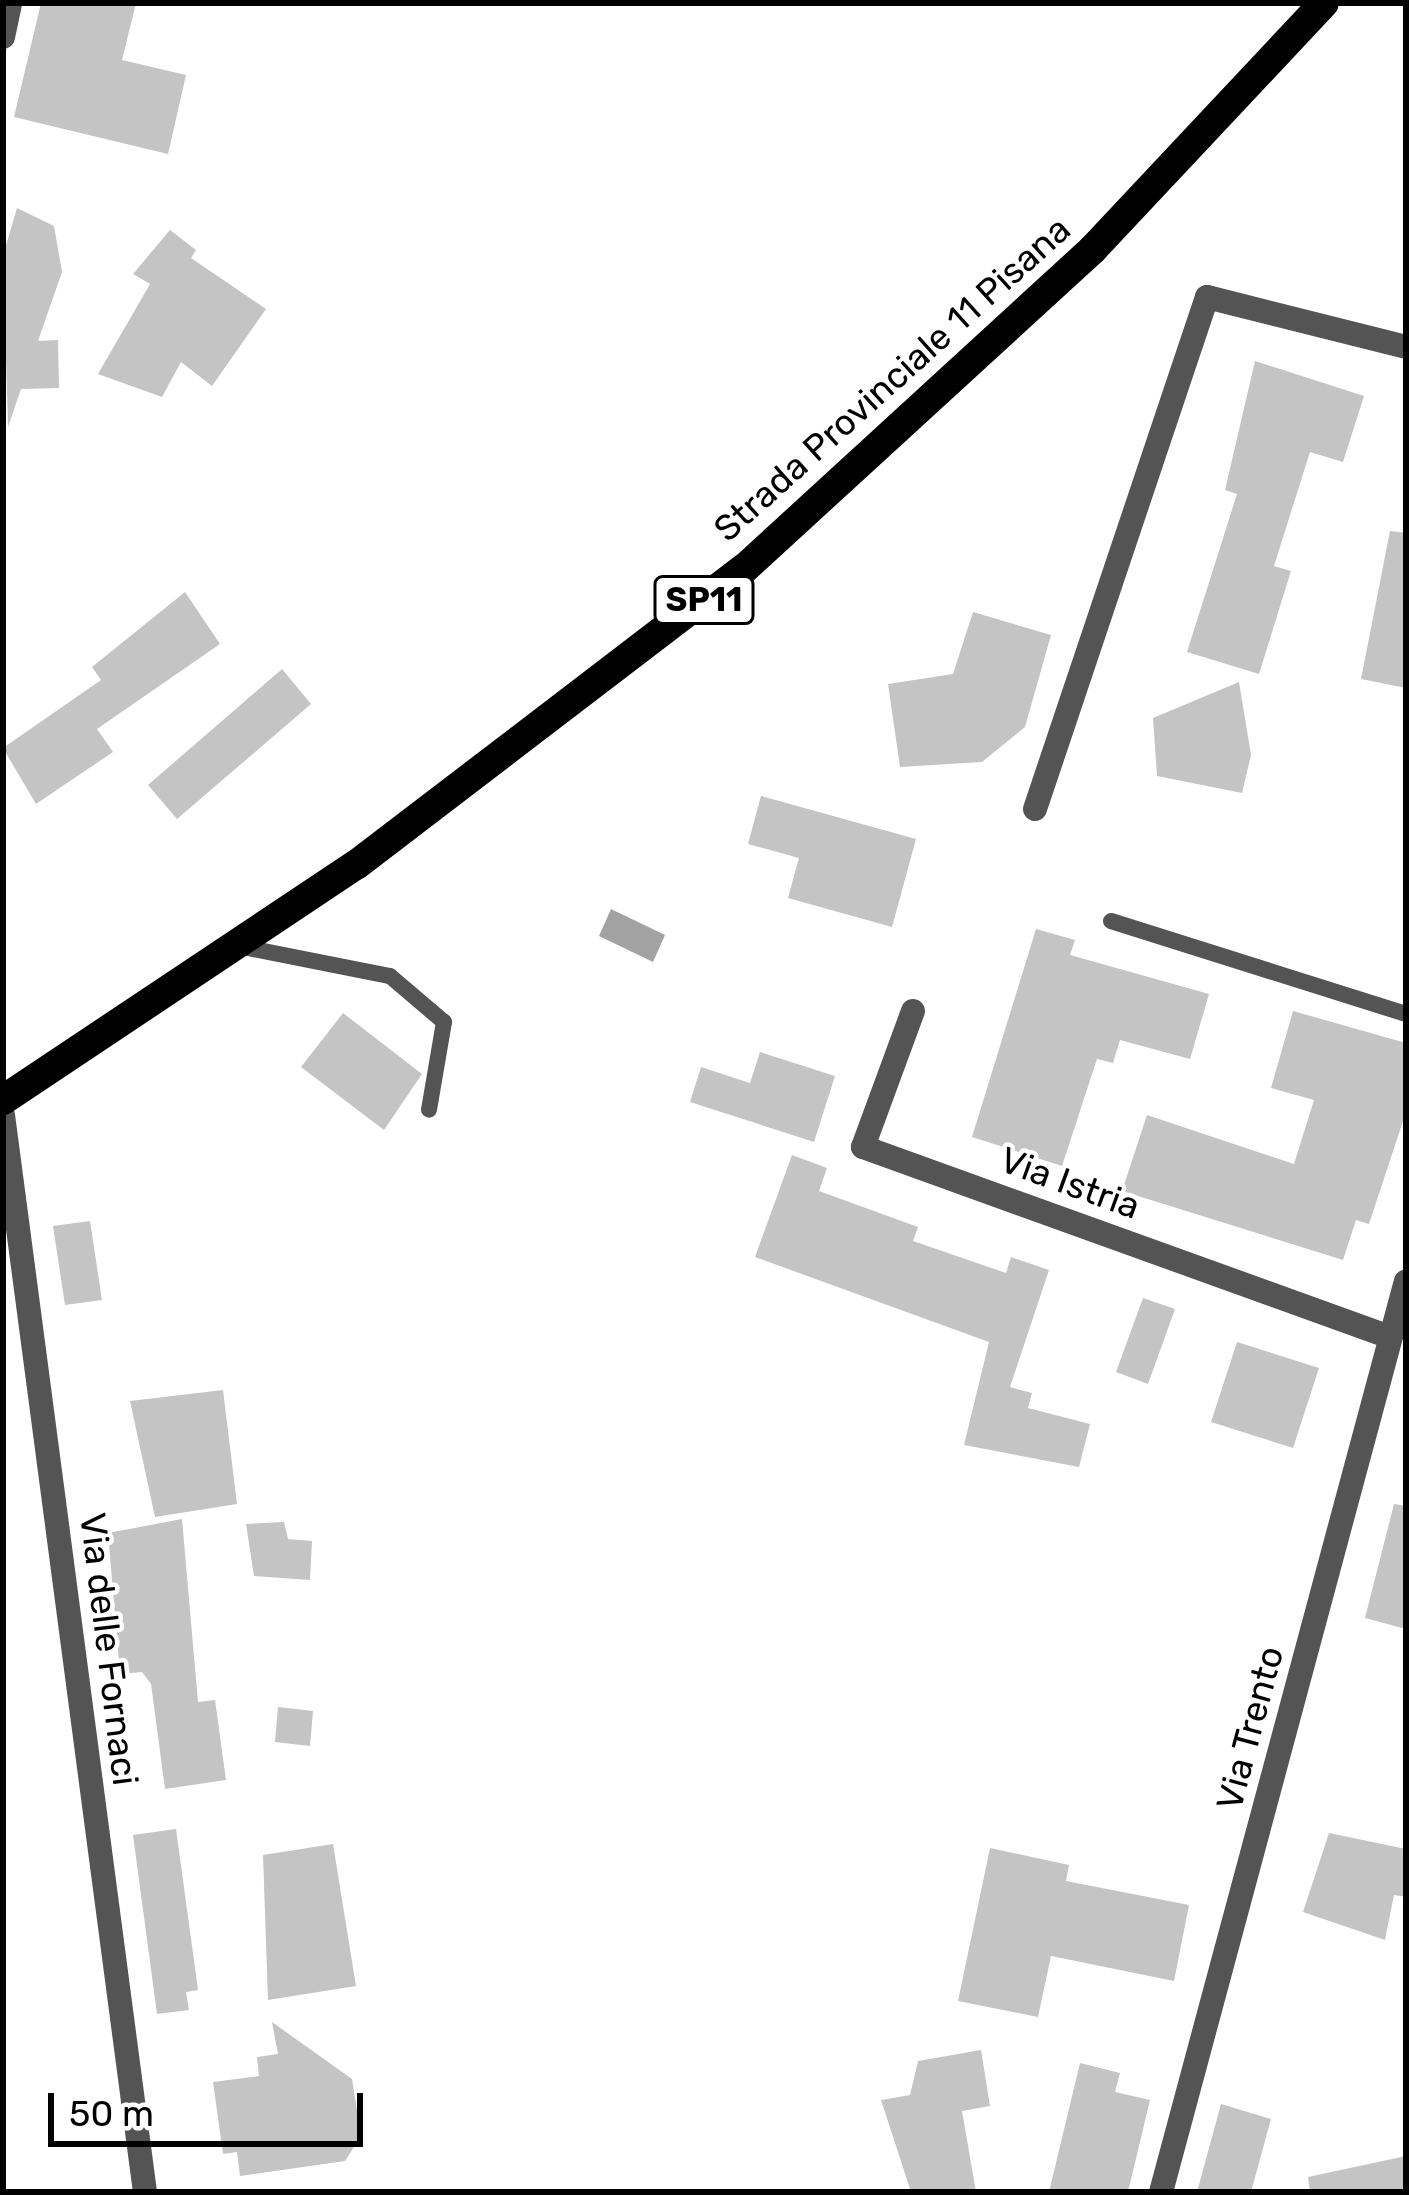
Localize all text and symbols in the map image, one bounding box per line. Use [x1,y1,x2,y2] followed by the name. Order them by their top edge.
[705,208,1079,550] street label: Strada Provinciale 11 Pisana
[653,573,755,627] road number: SP11
[994,1138,1146,1228] street label: Via Istria
[71,1510,147,1788] street label: Via delle Fornaci
[1207,1641,1293,1815] street label: Via Trento
[54,2069,369,2143] scale bar
[69,2092,154,2135] text: 50 m

